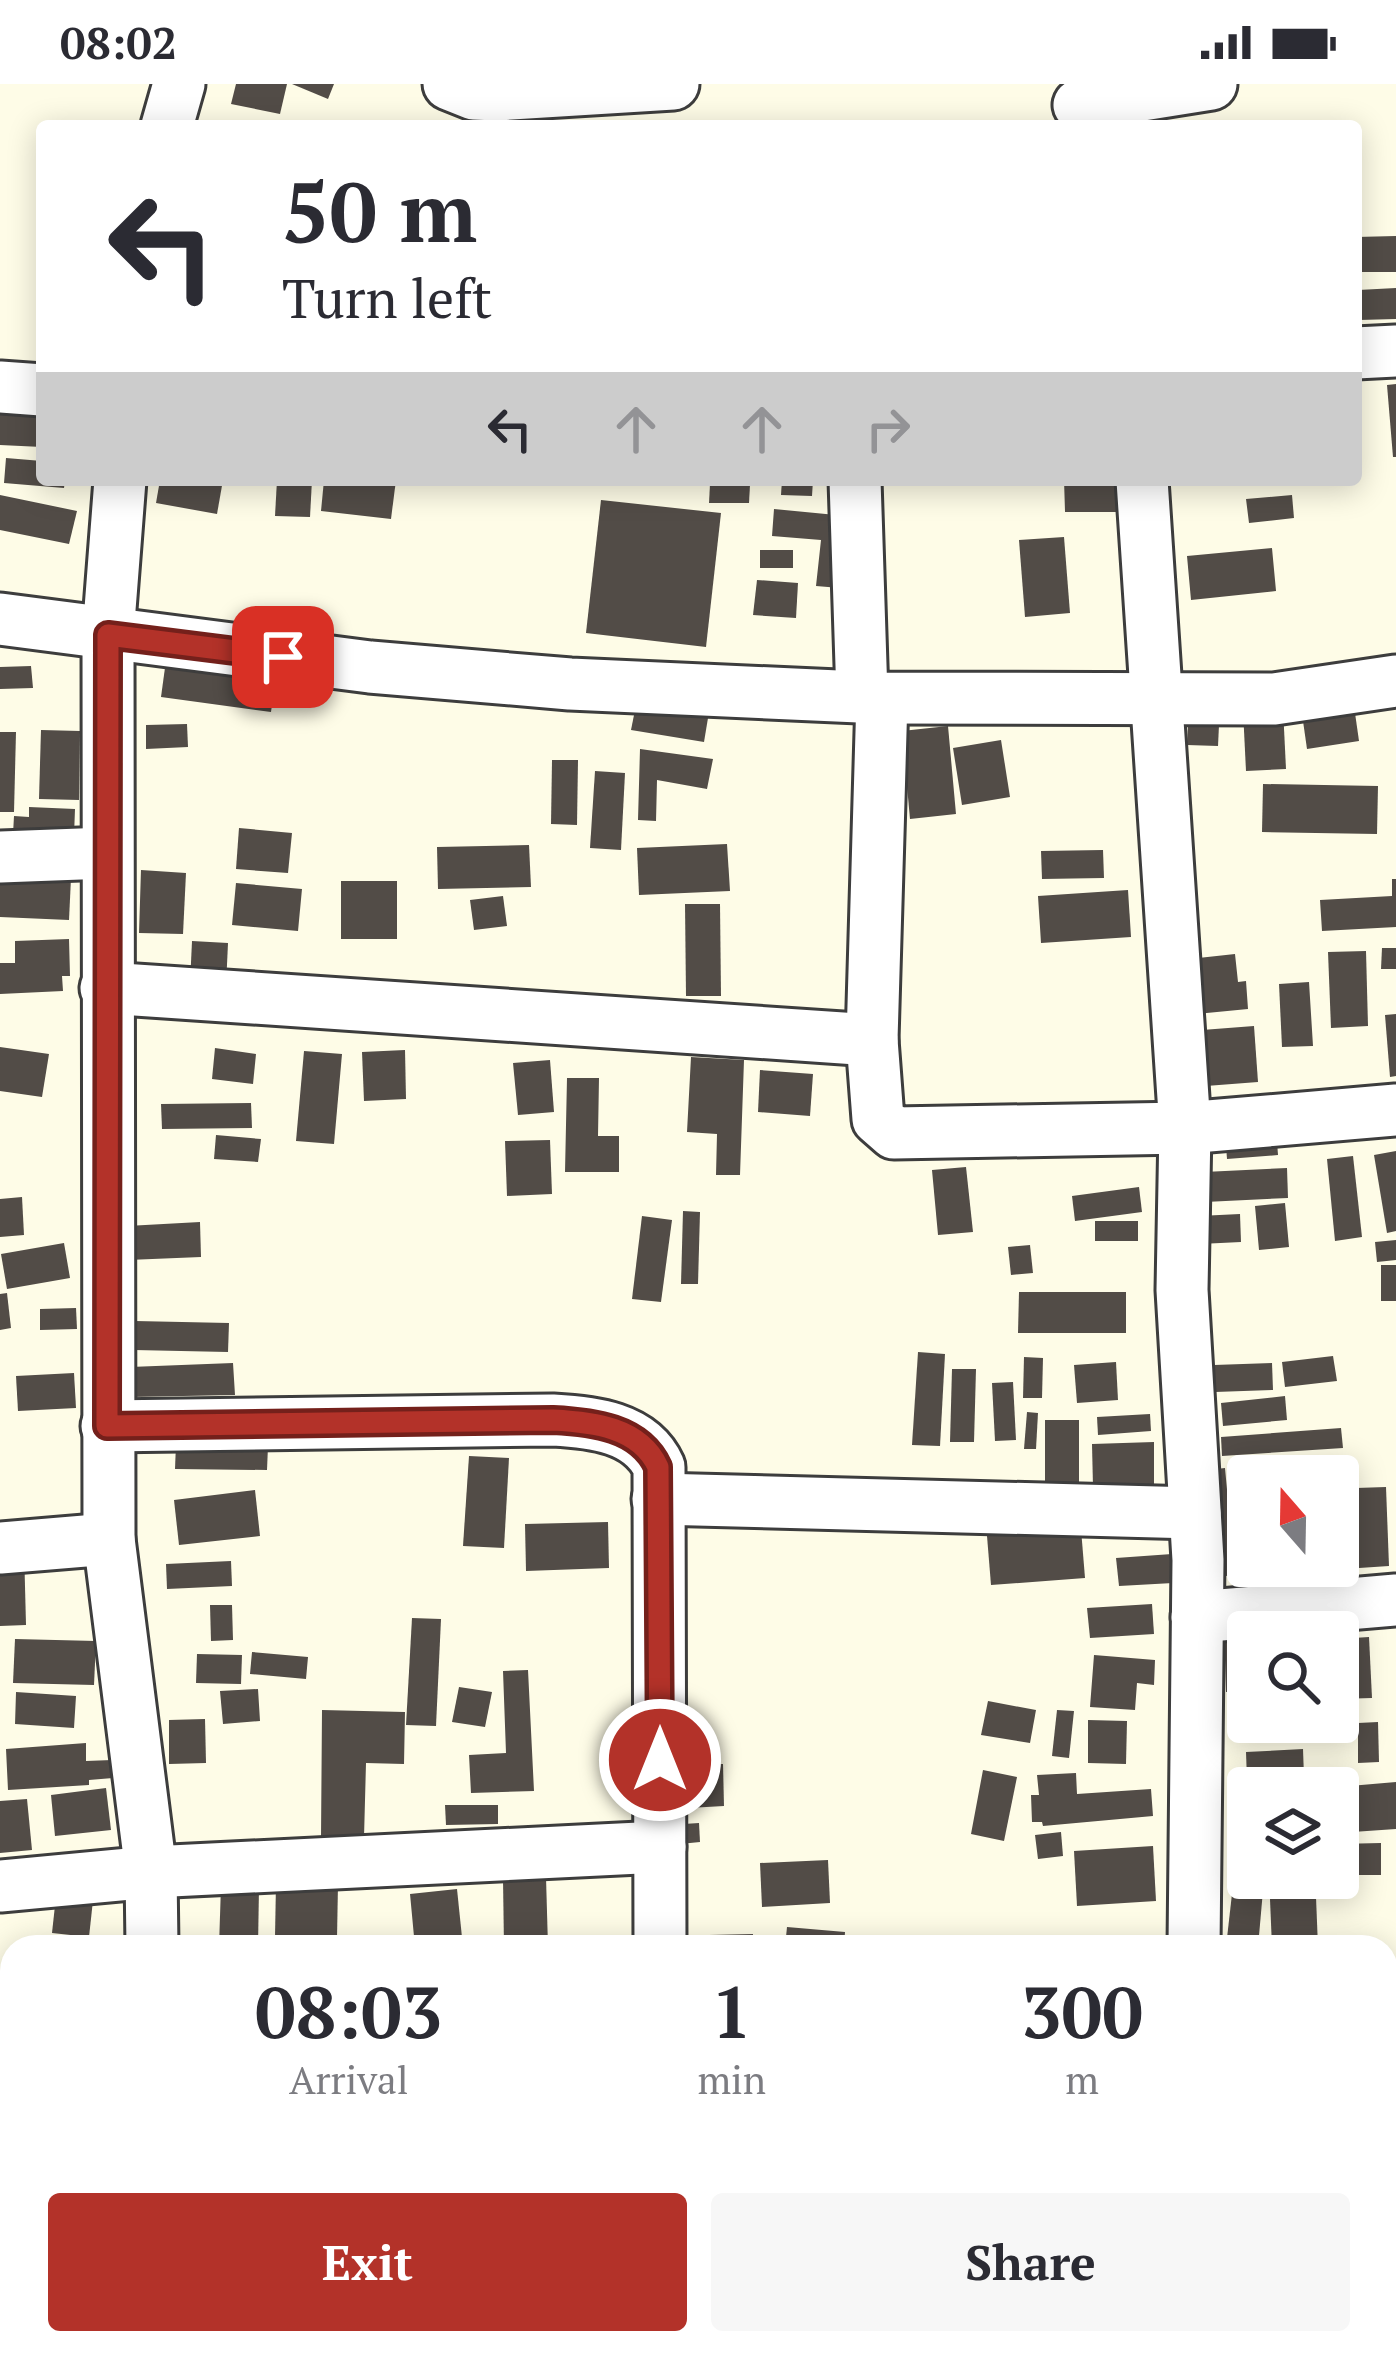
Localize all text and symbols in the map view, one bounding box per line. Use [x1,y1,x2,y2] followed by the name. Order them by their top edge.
[60,12,177,72] text: 08:02
[282,155,477,266] text: 50 m
[84,168,240,324] icon: left
[282,262,492,333] text: Turn left
[477,396,543,462] icon: left
[603,396,669,462] icon: ahead
[729,396,795,462] icon: ahead
[855,396,921,462] icon: right
[232,606,334,708] pin
[250,624,316,690] icon: arrive
[1227,1455,1359,1587] north arrow
[1227,1455,1359,1899] map controls
[1227,1611,1359,1743] button: search
[597,1697,723,1823] position arrow
[1227,1767,1359,1899] button: layers
[255,1963,442,2059] text: 08:03
[711,1963,752,2059] text: 1
[1021,1963,1143,2059] text: 300
[289,2053,408,2105] text: Arrival
[697,2053,766,2105] text: min
[1065,2053,1099,2105] text: m
[48,2193,687,2331] button: Exit
[711,2193,1350,2331] button: Share

